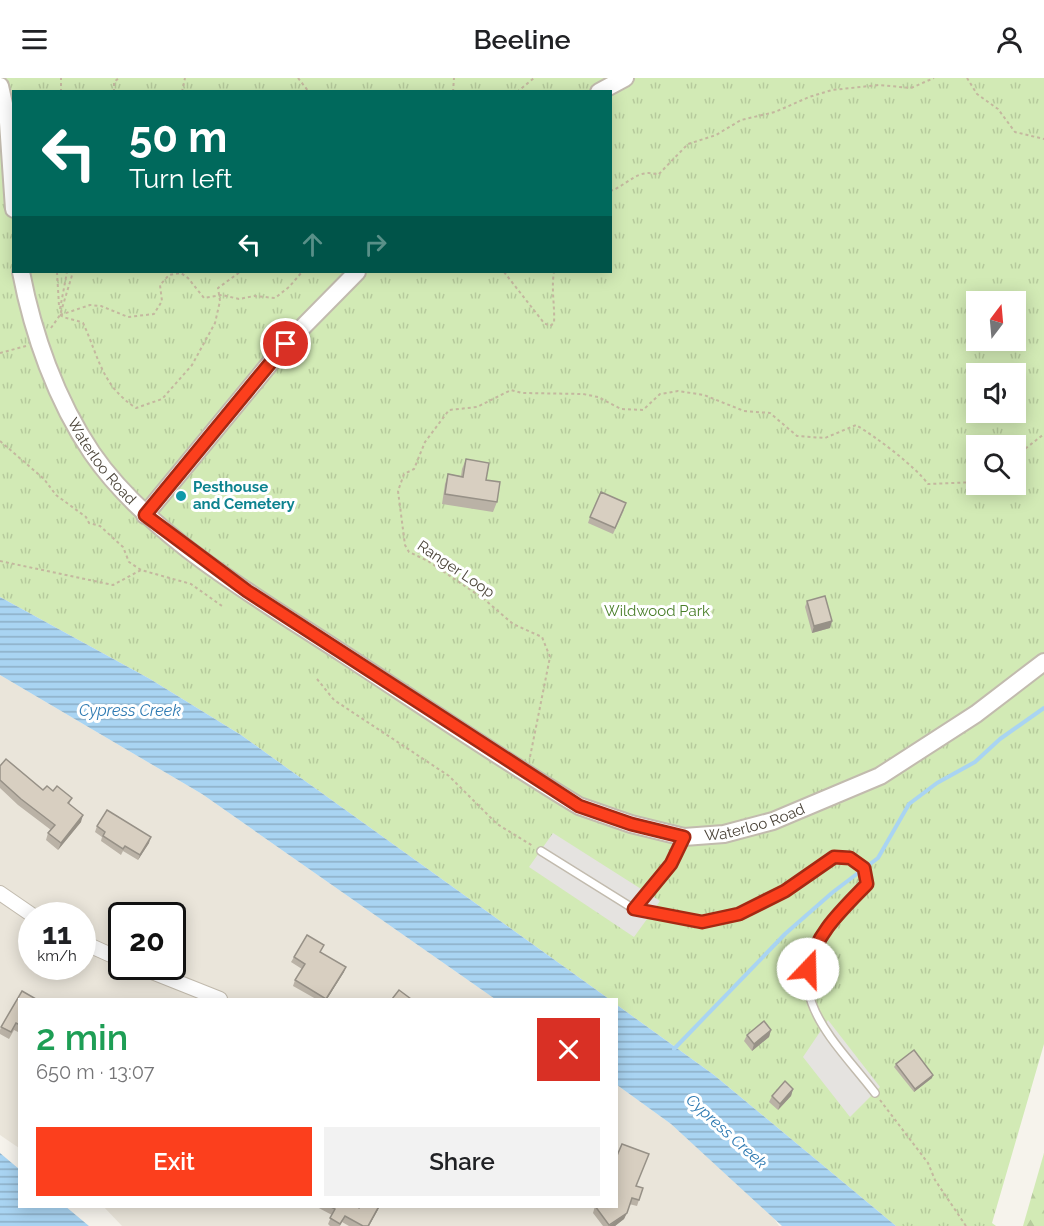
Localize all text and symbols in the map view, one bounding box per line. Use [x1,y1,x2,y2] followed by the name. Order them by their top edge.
[18,23,51,56] icon: menu
[993,23,1026,56] icon: person
[473,24,571,55] text: Beeline
[129,113,227,162] text: 50 m
[30,114,108,192] icon: left
[129,163,232,194] text: Turn left
[233,228,266,261] icon: left
[296,228,329,261] icon: ahead
[359,228,392,261] icon: right
[966,291,1026,351] north arrow
[966,291,1026,495] map controls
[260,318,311,369] pin
[269,327,302,360] icon: arrive
[966,363,1026,423] button: sound
[64,415,140,508] street label: Waterloo Road
[966,435,1026,495] button: search
[193,478,296,513] place label: Pesthouse and Cemetery
[174,489,188,503] marker: Pesthouse and Cemetery
[414,537,498,601] street label: Ranger Loop
[604,602,710,620] park label: Wildwood Park
[79,701,181,720] water label: Cypress Creek
[704,800,807,844] street label: Waterloo Road
[108,902,186,980] speed limit sign: 20
[42,916,72,951] text: 11
[776,937,840,1001] position arrow
[37,947,77,965] text: km/h
[36,1016,128,1058] text: 2 min
[537,1018,600,1081] button: close
[36,1060,154,1084] text: 650 m · 13:07
[682,1090,771,1173] water label: Cypress Creek
[36,1127,312,1196] button: Exit
[324,1127,600,1196] button: Share

